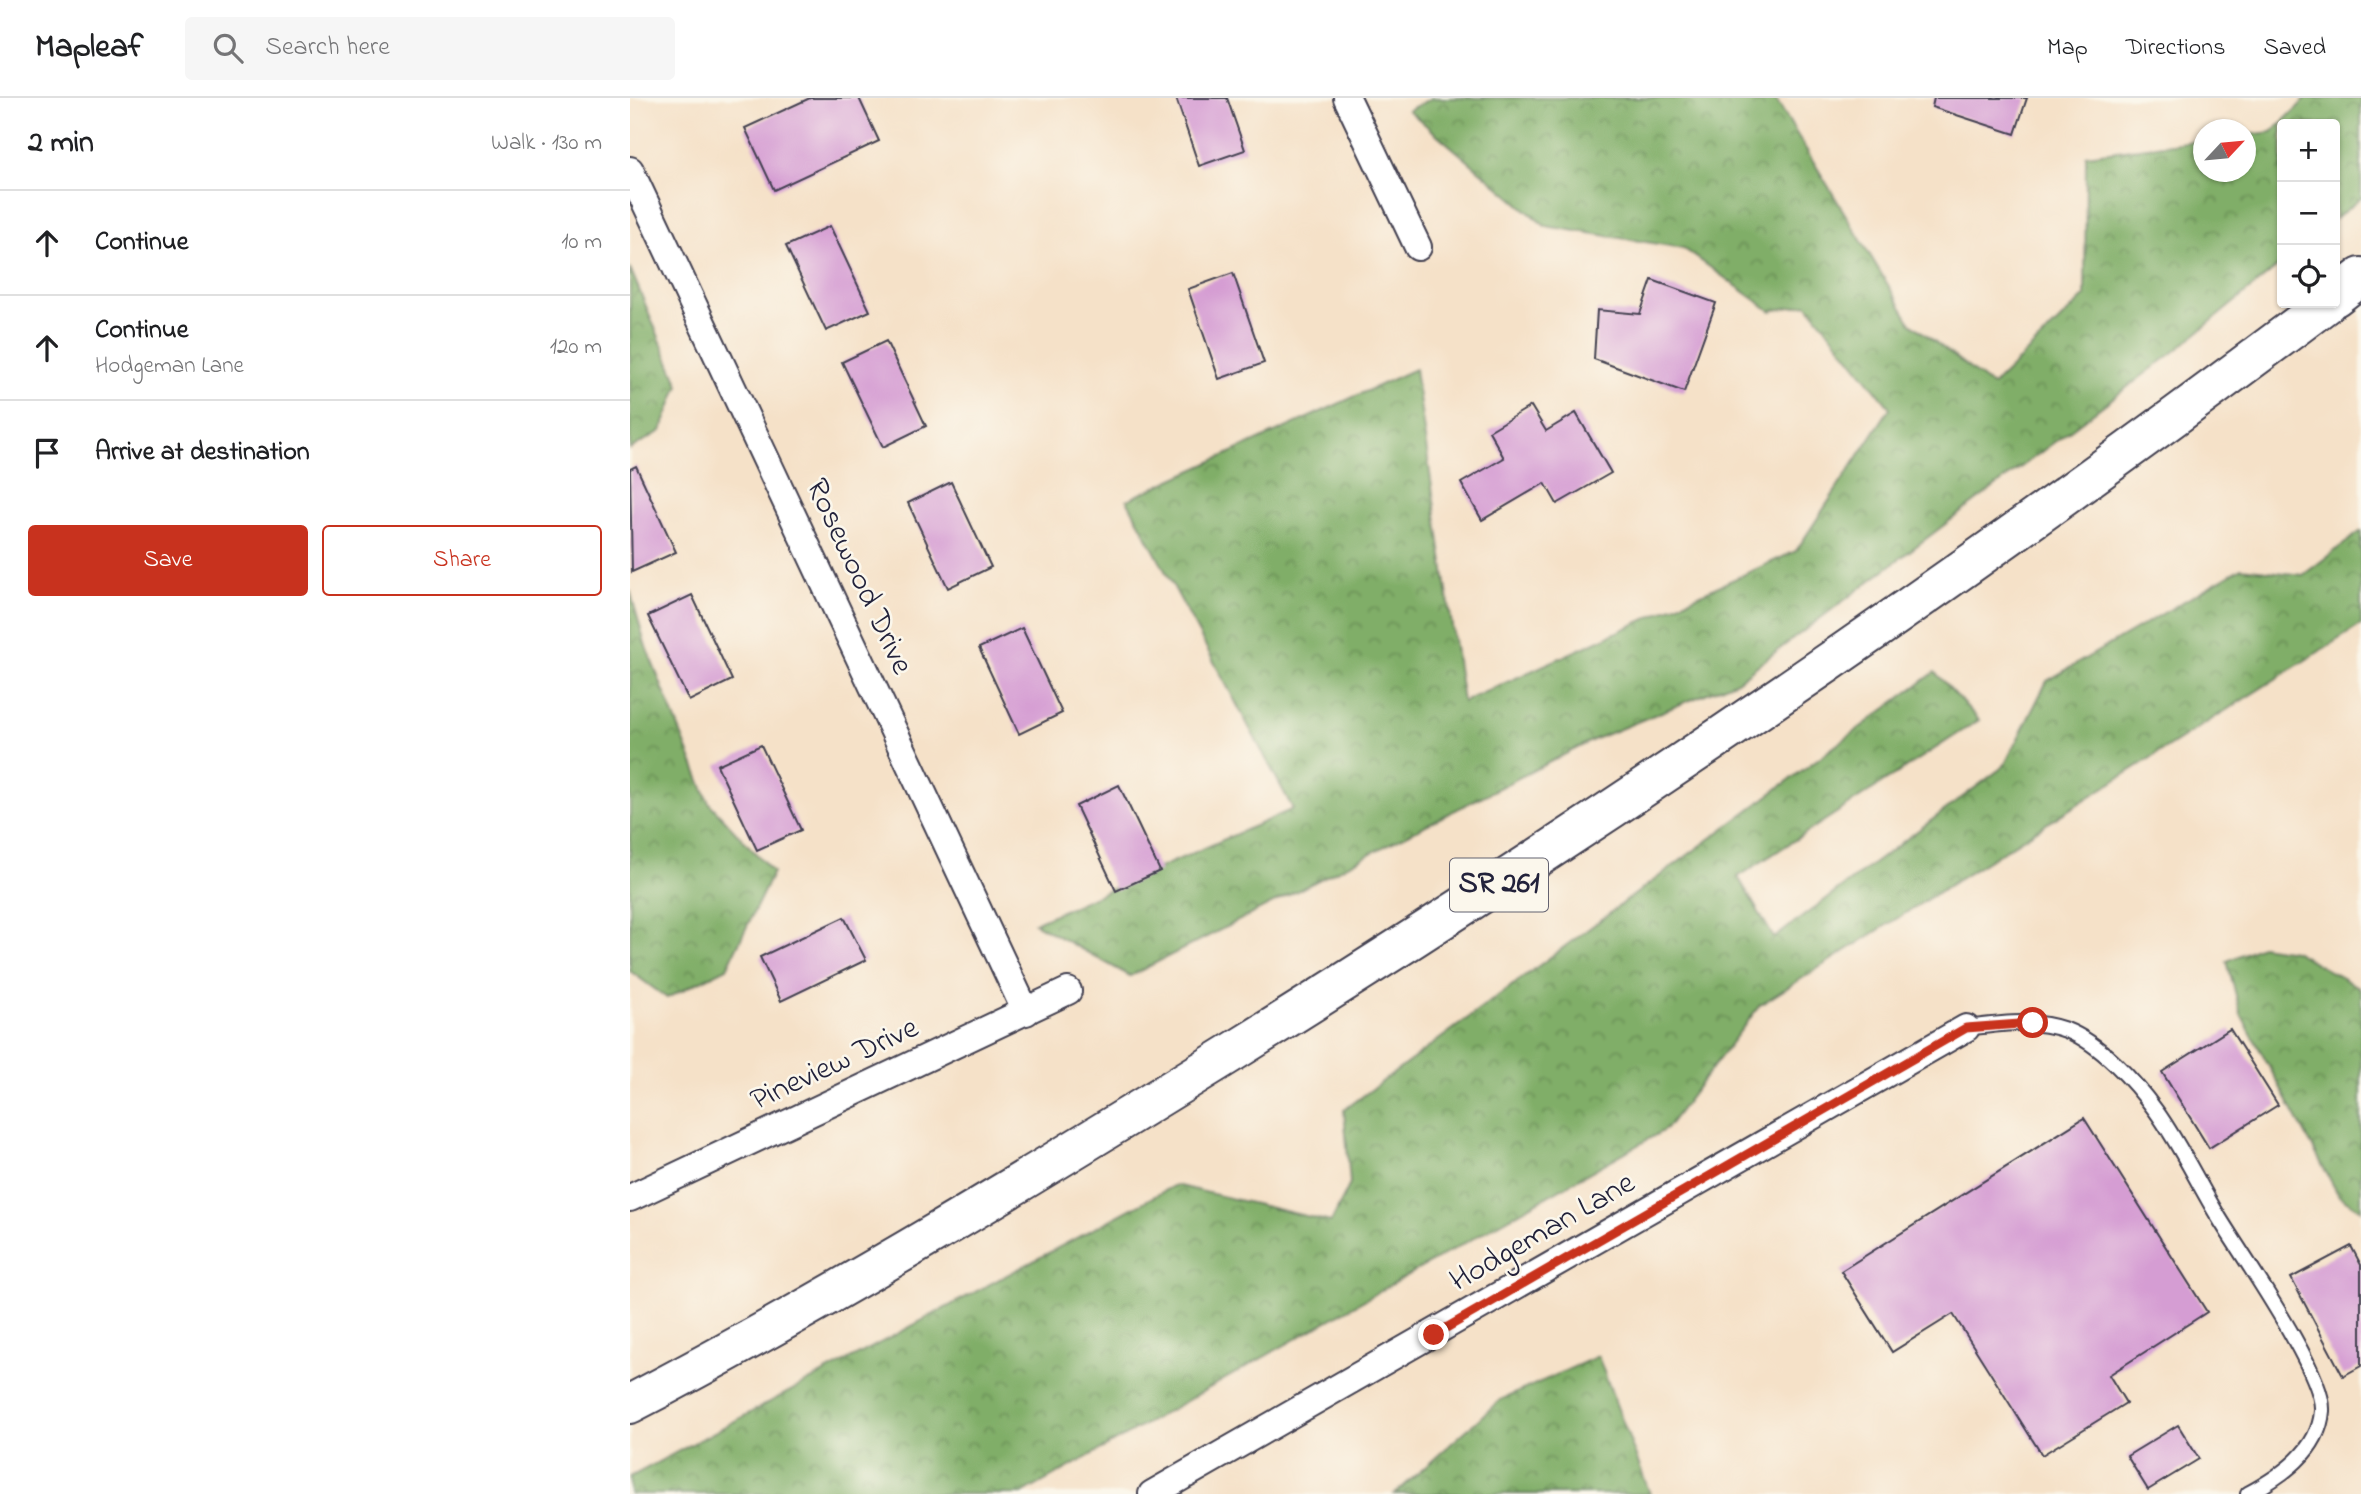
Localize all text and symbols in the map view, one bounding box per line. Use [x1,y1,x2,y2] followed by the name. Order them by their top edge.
[185,17,675,80] search box
[35,24,143,72] text: Mapleaf
[209,29,247,67] icon: search
[265,29,390,67] text: Search here
[2047,31,2088,66] text: Map
[2126,31,2225,66] text: Directions
[2263,31,2326,66] text: Saved
[2193,119,2256,182] north arrow
[2277,119,2340,308] map controls
[2277,119,2340,182] button: +
[28,122,94,166] text: 2 min
[491,127,602,160] text: Walk · 130 m
[2277,182,2340,245] button: −
[28,224,66,262] icon: ahead
[95,224,188,262] text: Continue
[561,226,602,259] text: 10 m
[2277,245,2340,308] button: locate
[95,312,188,350] text: Continue
[28,329,66,367] icon: ahead
[550,331,602,364] text: 120 m
[95,350,244,383] text: Hodgeman Lane
[28,434,66,472] icon: arrive
[95,434,310,472] text: Arrive at destination
[792,471,924,683] street label: Rosewood Drive
[28,525,308,596] button: Save
[322,525,602,596] button: Share
[1450,858,1548,912] road number: SR 261
[743,1005,927,1124] street label: Pineview Drive
[2017,1007,2048,1038] route start
[1442,1161,1645,1305] street label: Hodgeman Lane
[1418,1319,1449,1350] route end

